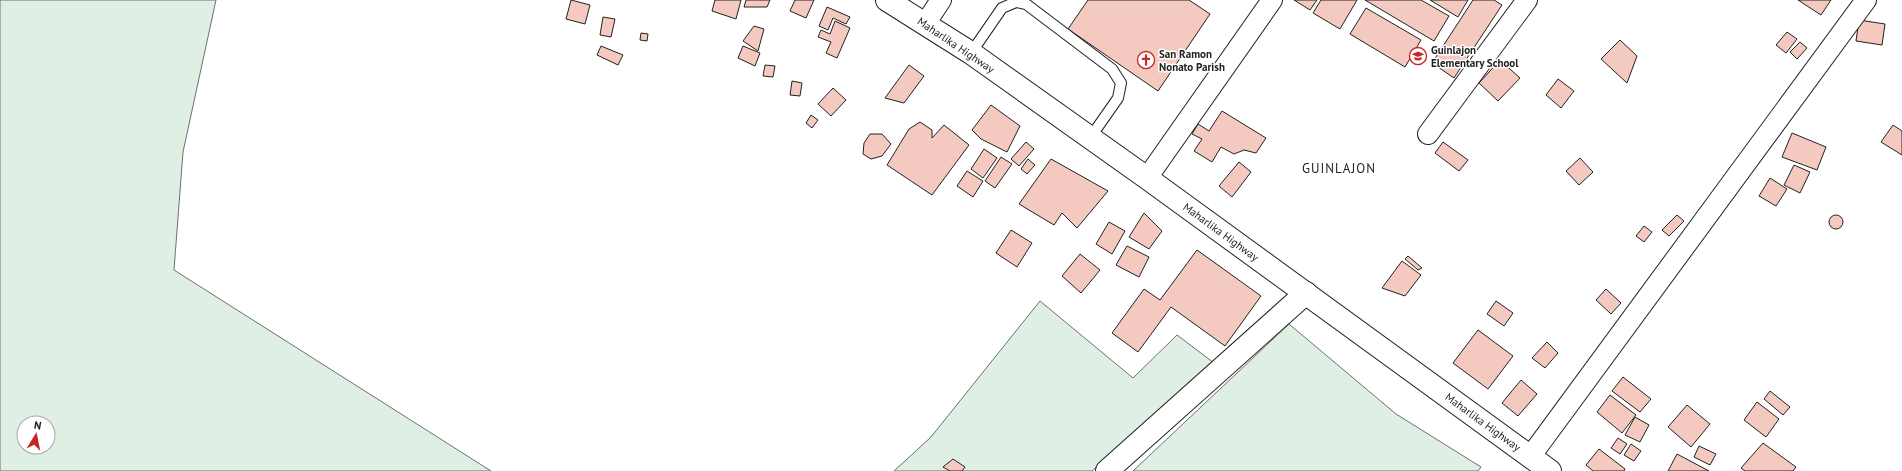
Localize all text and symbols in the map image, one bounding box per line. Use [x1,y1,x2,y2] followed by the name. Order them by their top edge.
[915,14,998,76] street label: Maharlika Highway
[1431,43,1519,70] place label: Guinlajon Elementary School
[1408,46,1428,66] school or university icon: Guinlajon Elementary School
[1159,47,1225,74] place label: San Ramon Nonato Parish
[1136,50,1156,70] church icon: San Ramon Nonato Parish
[1302,160,1376,177] district label: GUINLAJON
[1180,200,1262,265] street label: Maharlika Highway
[1442,390,1524,455] street label: Maharlika Highway
[16,415,56,455] north arrow
[33,418,43,433] text: N

